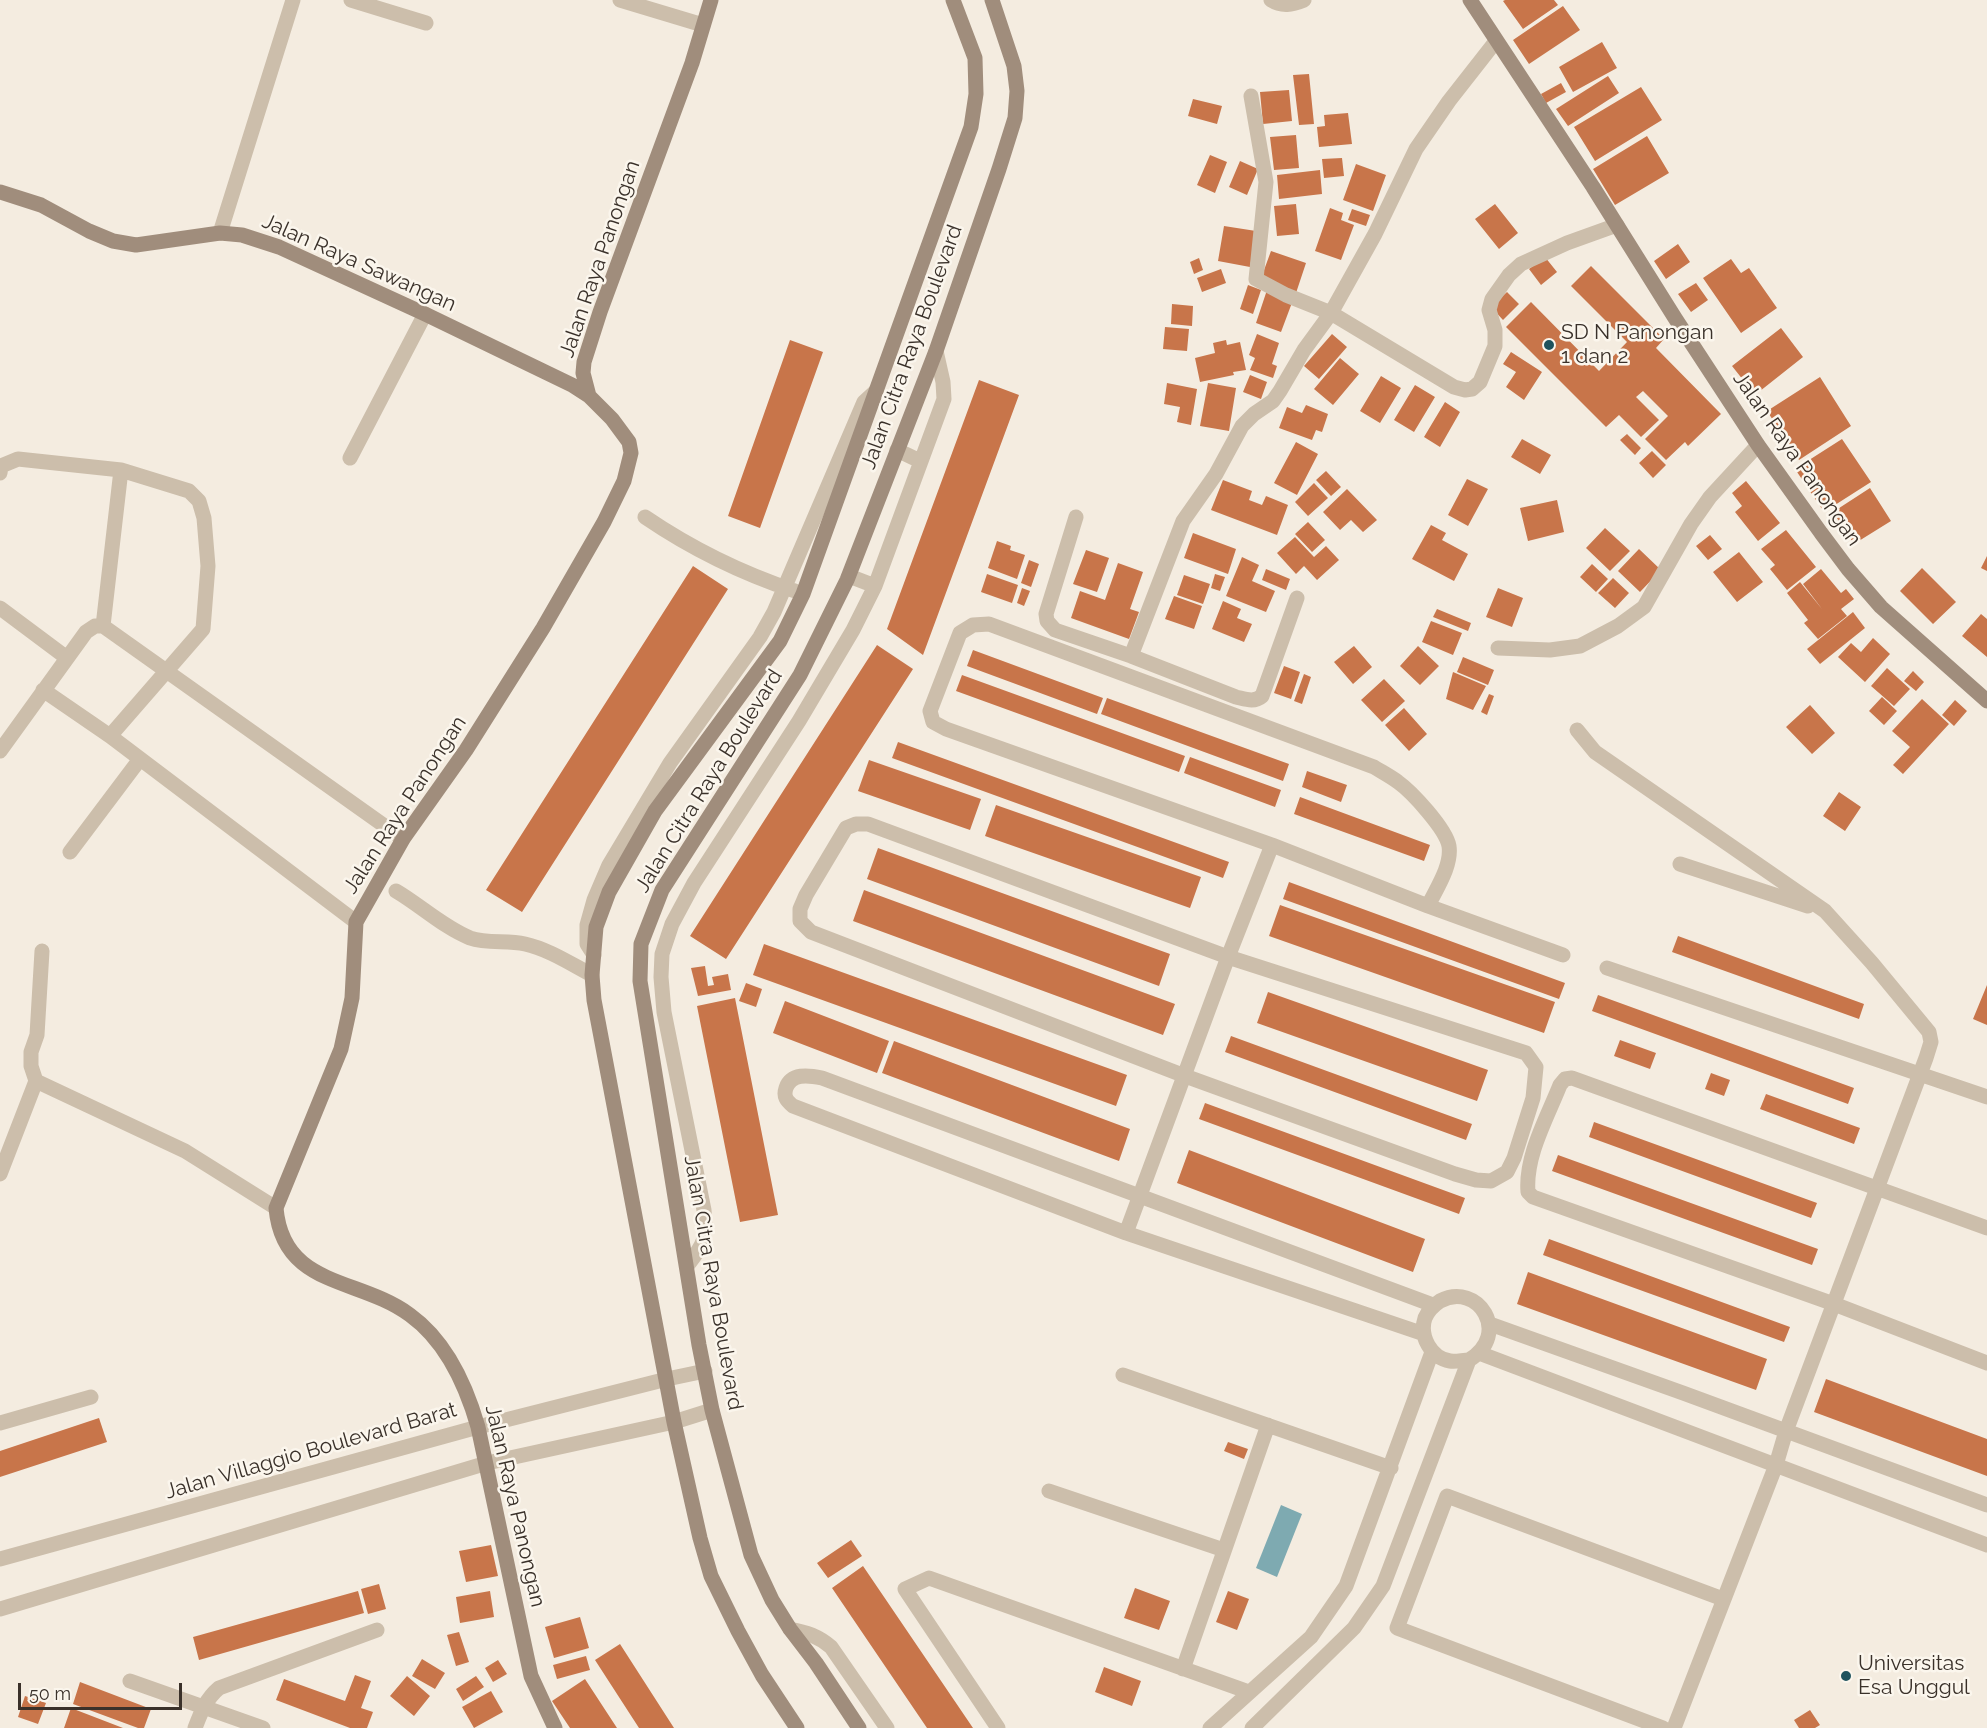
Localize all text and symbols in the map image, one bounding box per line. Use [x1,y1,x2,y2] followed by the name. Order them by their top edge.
[554,157,646,361] street label: Jalan Raya Panongan
[258,209,460,317] street label: Jalan Raya Sawangan
[856,221,968,473] street label: Jalan Citra Raya Boulevard
[1561,320,1714,370] place label: SD N Panongan 1 dan 2
[1542,338,1556,352] marker: SD N Panongan 1 dan 2
[1727,367,1867,551] street label: Jalan Raya Panongan
[630,665,788,897] street label: Jalan Citra Raya Boulevard
[338,711,472,899] street label: Jalan Raya Panongan
[678,1154,748,1412] street label: Jalan Citra Raya Boulevard
[162,1397,460,1505] street label: Jalan Villaggio Boulevard Barat
[479,1402,551,1610] street label: Jalan Raya Panongan
[1858,1651,1970,1701] place label: Universitas Esa Unggul
[1839,1669,1853,1683] marker: Universitas Esa Unggul
[21,1671,184,1709] scale bar
[29,1683,71,1704] text: 50 m

